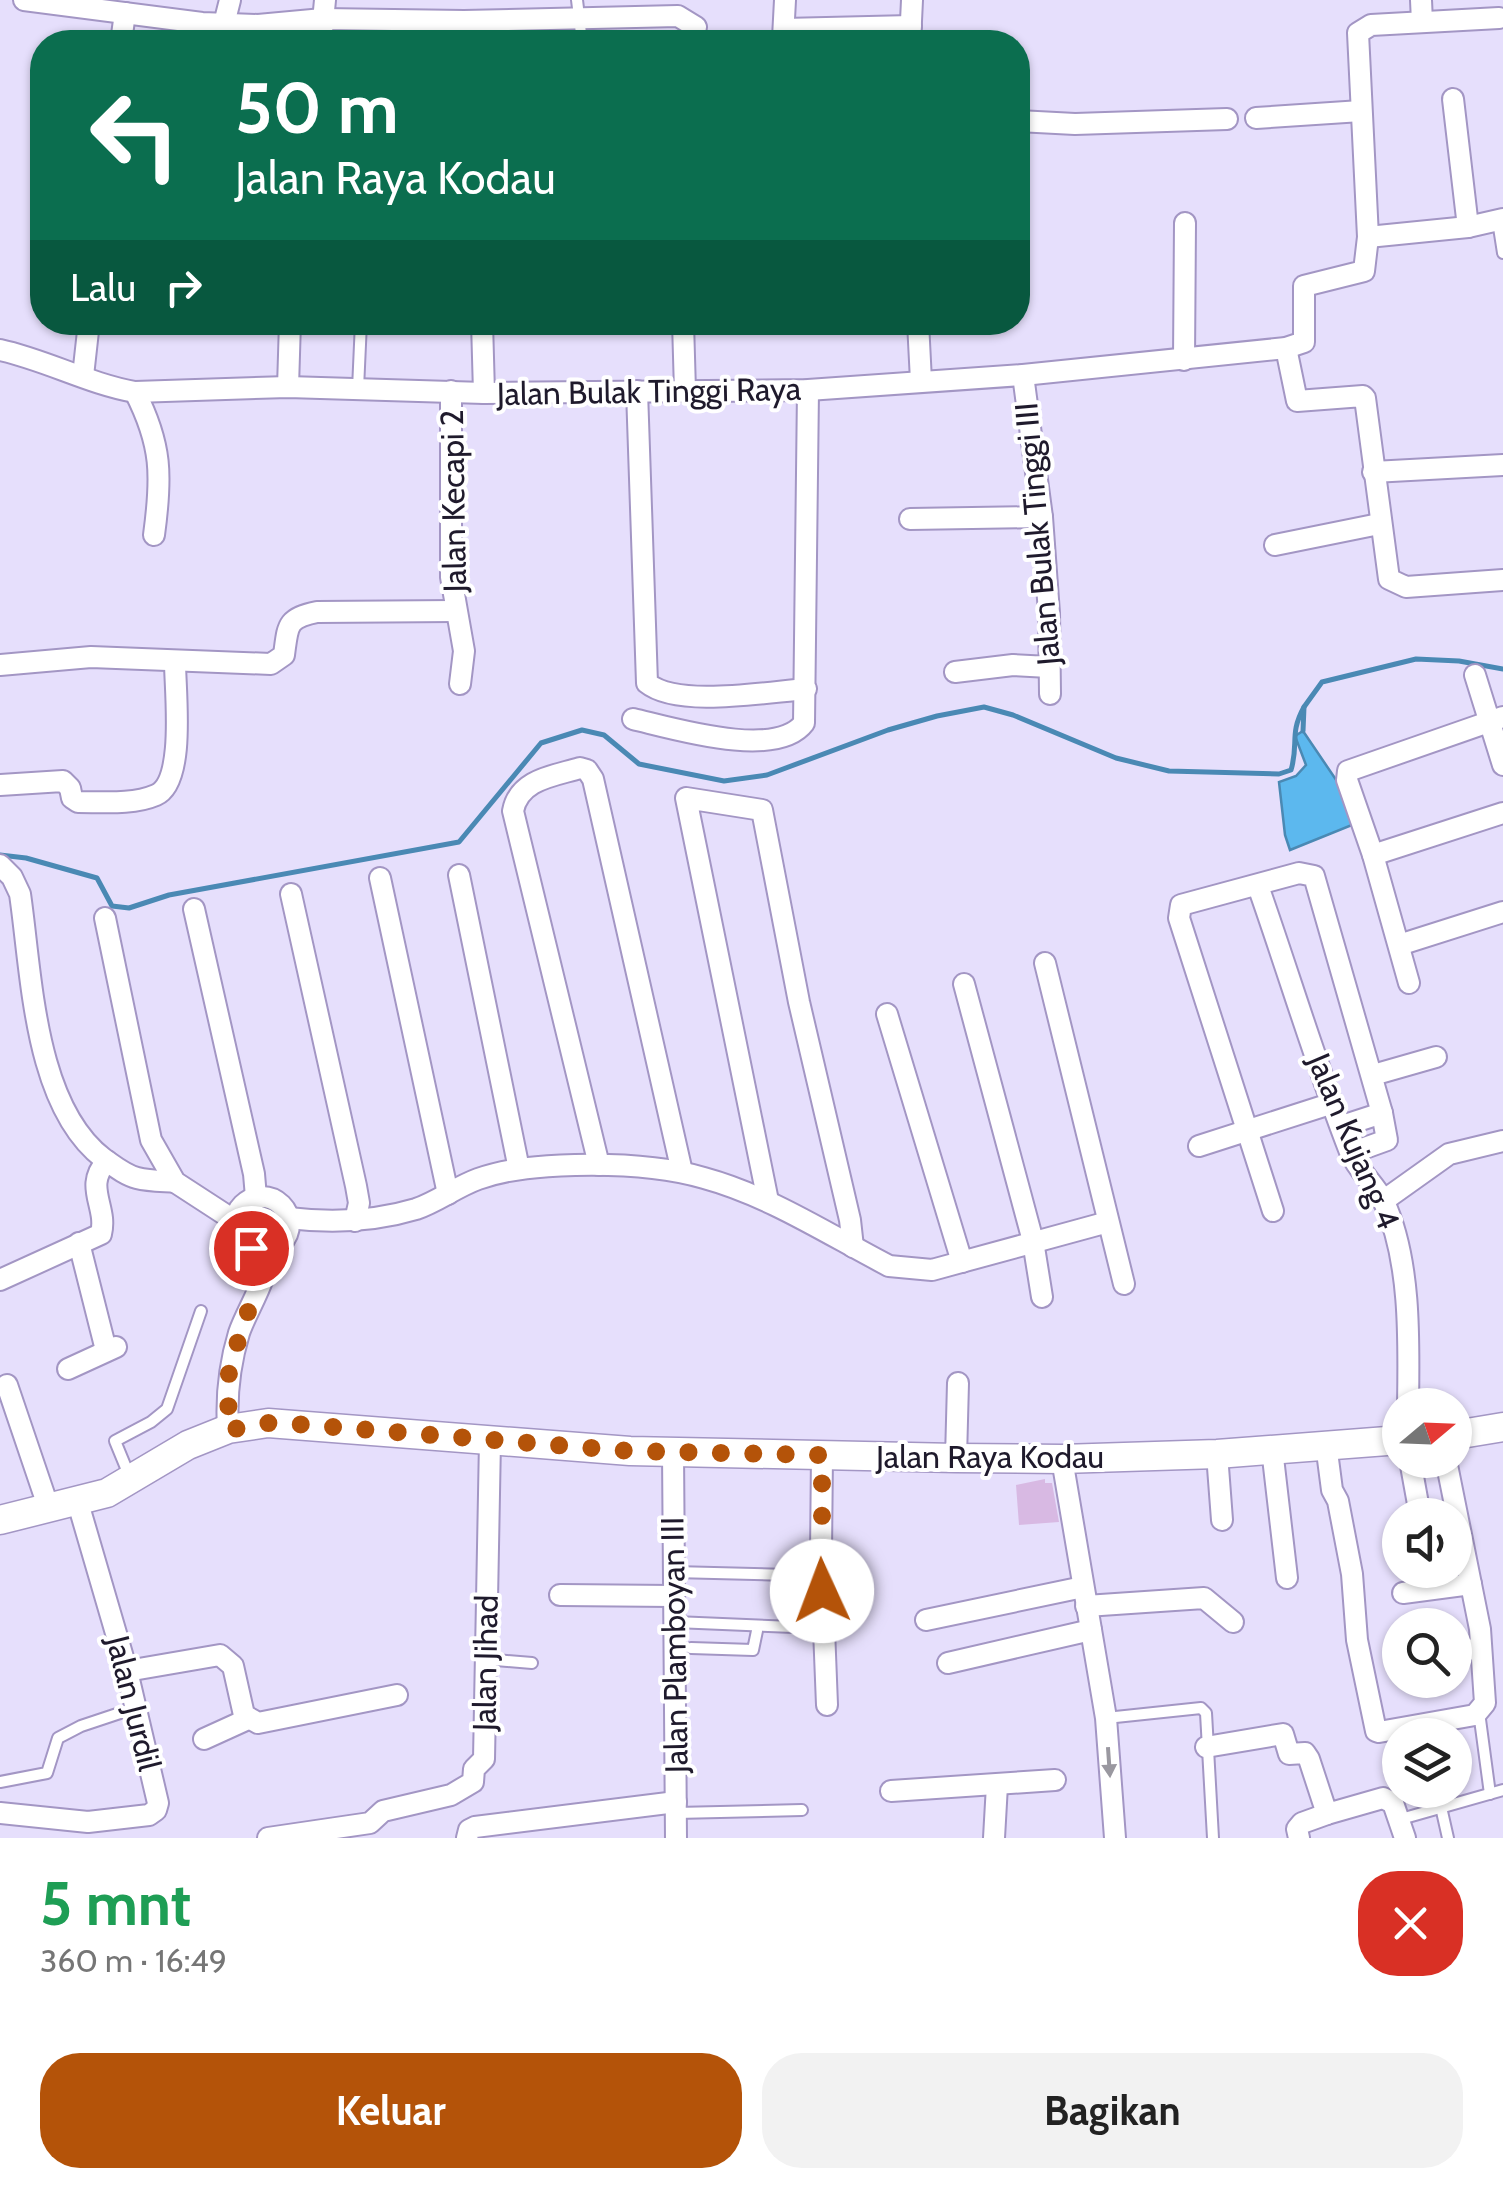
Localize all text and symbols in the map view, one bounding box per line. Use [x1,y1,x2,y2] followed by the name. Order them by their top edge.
[235,65,399,151] text: 50 m
[70,70,200,200] icon: left
[235,151,556,205] text: Jalan Raya Kodau
[156,260,211,315] icon: right
[70,264,136,311] text: Lalu
[495,369,802,413] street label: Jalan Bulak Tinggi Raya
[1006,401,1068,668] street label: Jalan Bulak Tinggi III
[432,409,474,594] street label: Jalan Kecapi 2
[1299,1046,1408,1235] street label: Jalan Kujang 4
[209,1206,294,1291] pin
[224,1221,279,1276] icon: arrive
[1382,1388,1472,1478] north arrow
[1382,1388,1472,1808] map controls
[875,1437,1104,1476] street label: Jalan Raya Kodau
[1382,1498,1472,1588] button: sound
[652,1517,696,1774] street label: Jalan Plamboyan III
[770,1539,874,1643] position arrow
[464,1595,506,1732] street label: Jalan Jihad
[1382,1608,1472,1698] button: search
[98,1631,170,1775] street label: Jalan Jurdil
[1382,1718,1472,1808] button: layers
[1102,1747,1118,1779] one-way arrow
[40,1867,191,1940] text: 5 mnt
[1358,1871,1463,1976] button: close
[40,1941,227,1980] text: 360 m · 16:49
[40,2053,742,2168] button: Keluar
[762,2053,1463,2168] button: Bagikan

